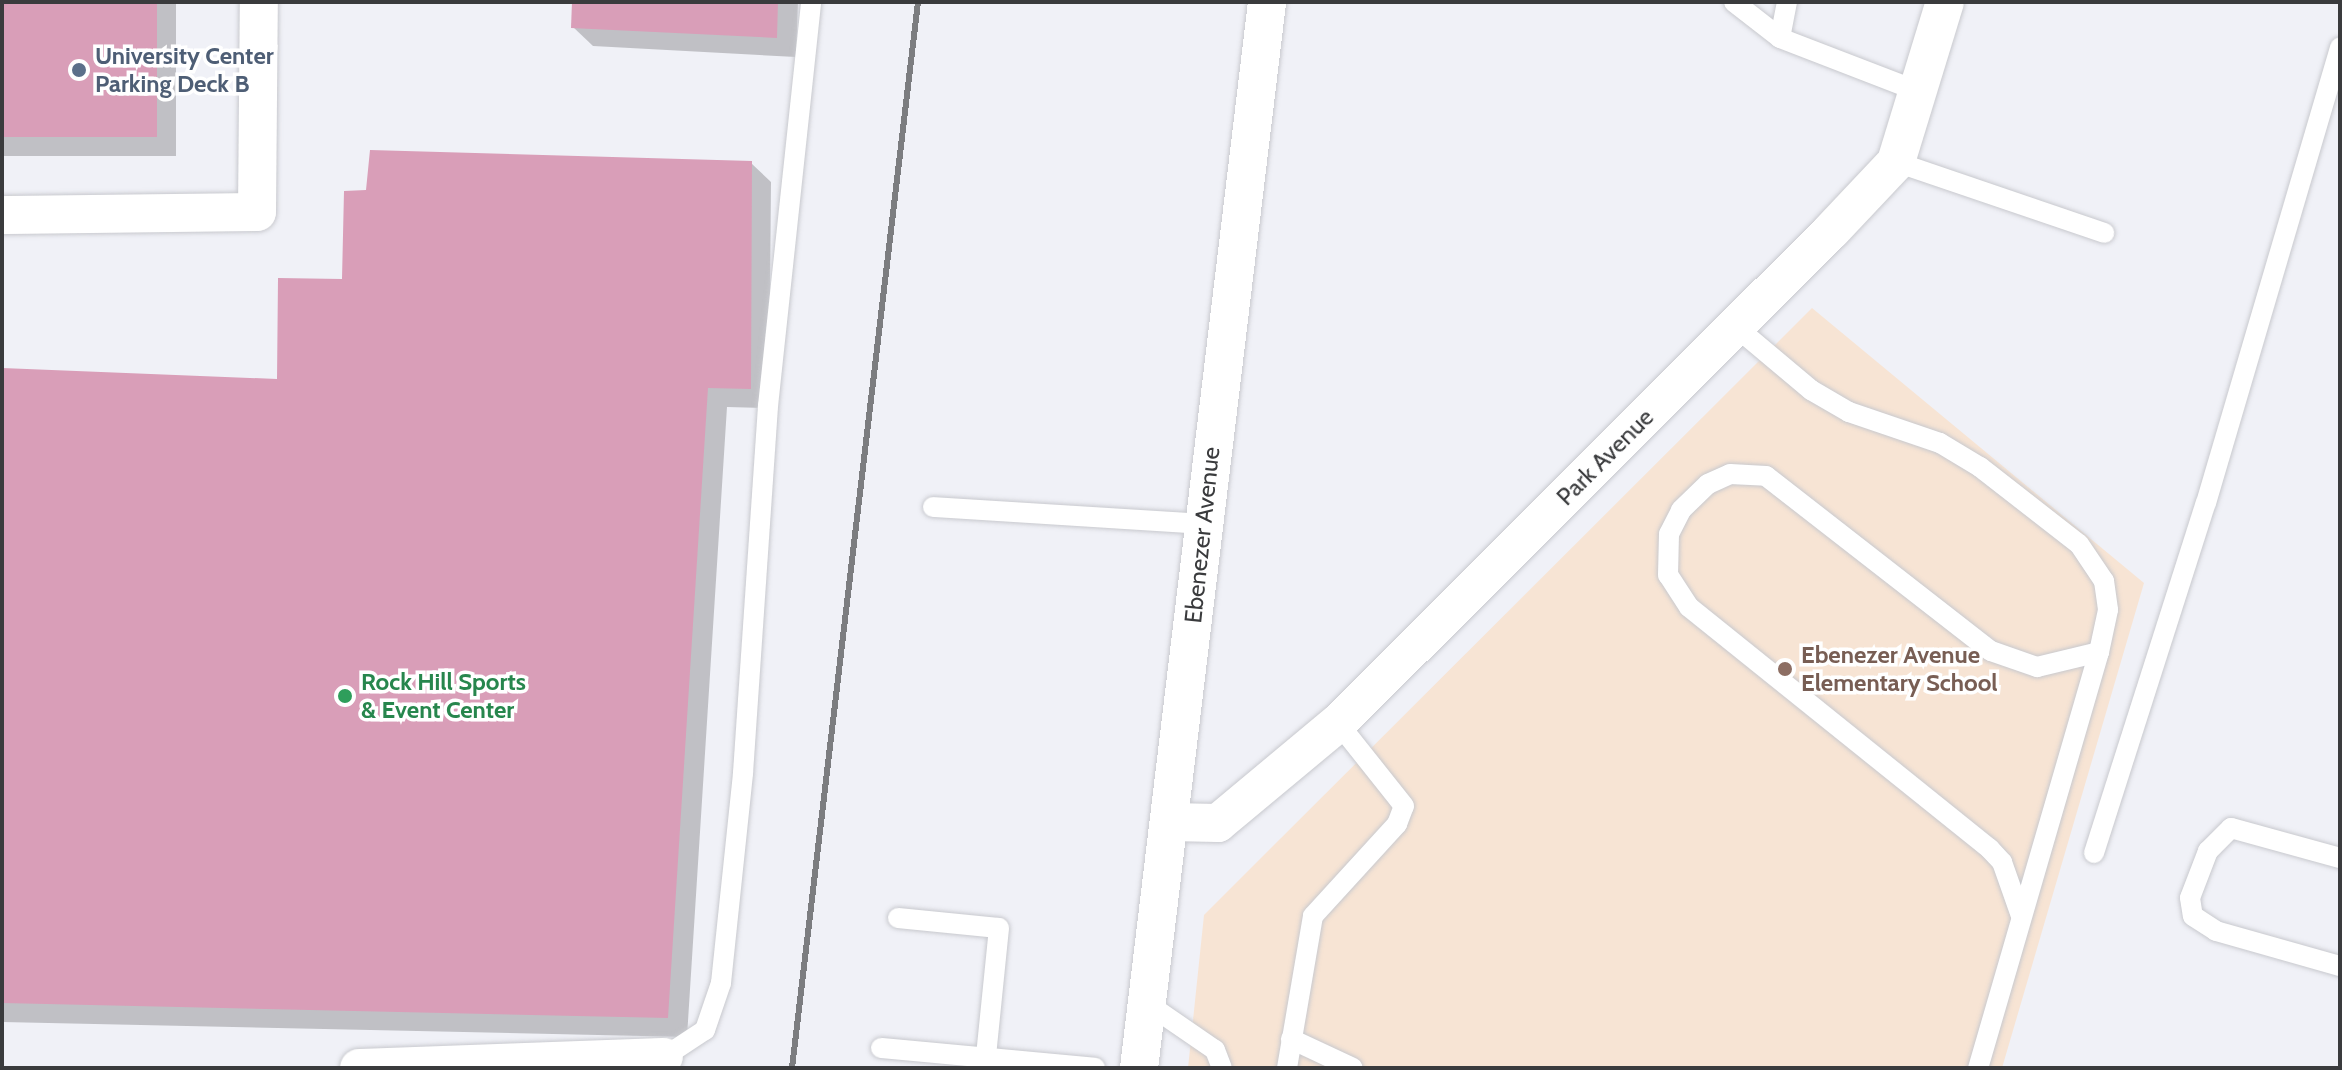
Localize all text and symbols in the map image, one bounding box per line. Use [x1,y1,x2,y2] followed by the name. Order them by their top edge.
[95,42,274,98] place label: University Center Parking Deck B
[70,61,88,79] marker: University Center Parking Deck B
[1551,403,1659,511] street label: Park Avenue
[1178,445,1226,625] street label: Ebenezer Avenue
[1801,641,1998,697] place label: Ebenezer Avenue Elementary School
[1776,660,1794,678] marker: Ebenezer Avenue Elementary School
[361,668,526,724] place label: Rock Hill Sports & Event Center
[336,687,354,705] marker: Rock Hill Sports & Event Center

